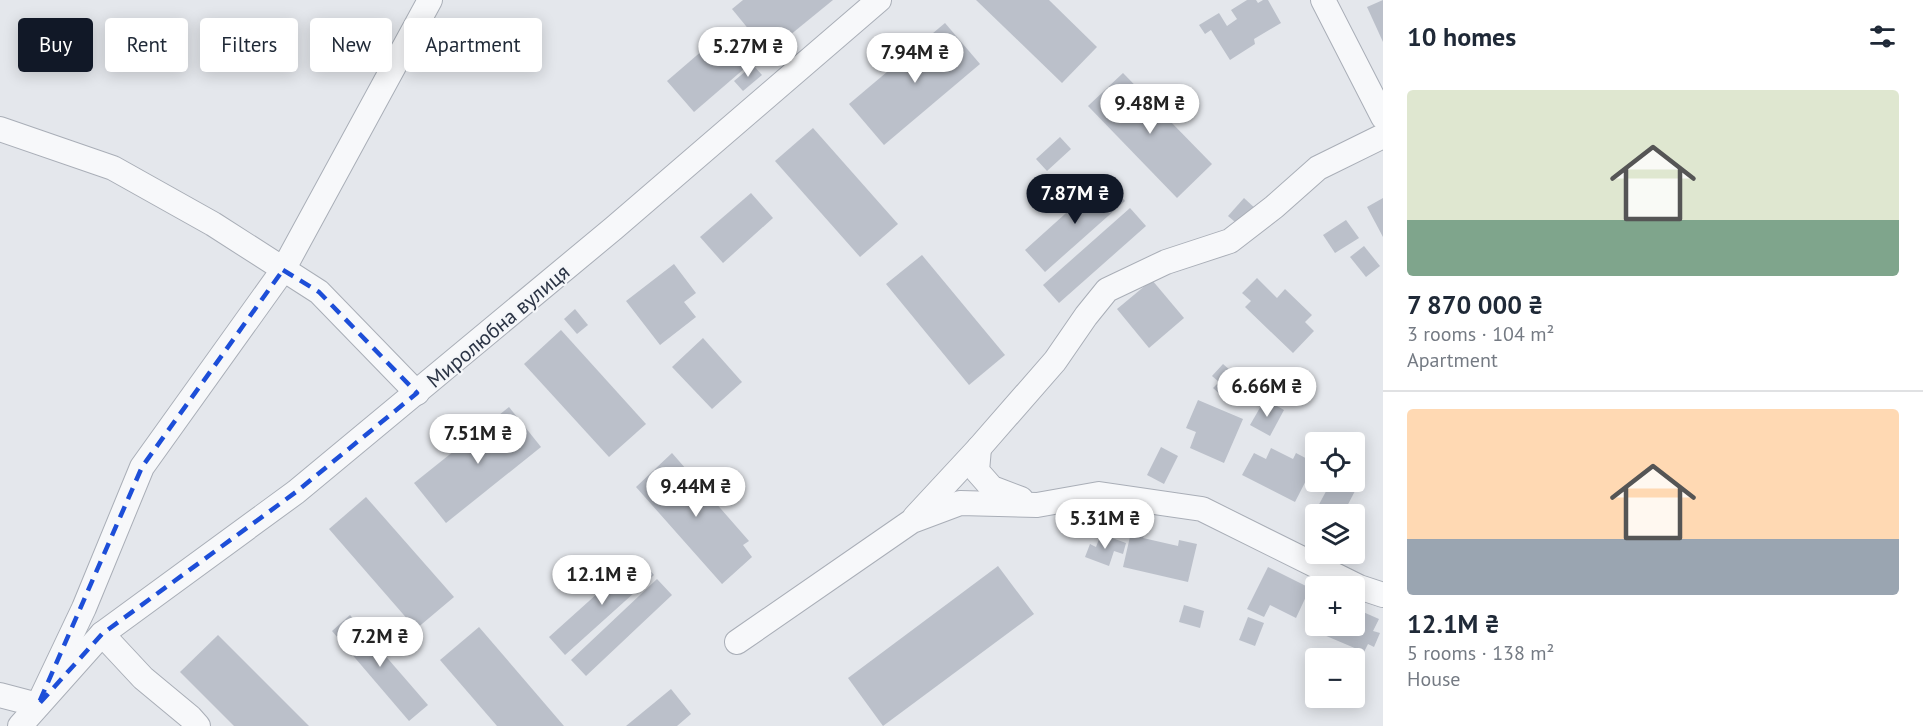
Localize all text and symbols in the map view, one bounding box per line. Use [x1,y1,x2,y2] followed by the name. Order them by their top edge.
[18,18,93,72] chip: Buy
[105,18,188,72] chip: Rent
[200,18,298,72] chip: Filters
[310,18,392,72] chip: New
[404,18,542,72] chip: Apartment
[1407,20,1516,53] text: 10 homes
[1866,20,1899,53] icon: filters
[693,27,803,78] pin: 5.27M ₴
[712,33,784,59] text: 5.27M ₴
[860,33,970,84] pin: 7.94M ₴
[881,39,949,65] text: 7.94M ₴
[1095,84,1205,135] pin: 9.48M ₴
[1114,90,1186,116] text: 9.48M ₴
[1599,129,1707,237] icon: home
[1020,174,1130,225] pin: 7.87M ₴
[1041,180,1109,206] text: 7.87M ₴
[421,258,575,394] street label: Миролюбна вулиця
[1407,288,1543,321] text: 7 870 000 ₴
[1407,321,1554,347] text: 3 rooms · 104 m²
[1407,347,1498,373] text: Apartment
[1212,367,1322,418] pin: 6.66M ₴
[1231,373,1303,399] text: 6.66M ₴
[423,414,533,465] pin: 7.51M ₴
[444,420,512,446] text: 7.51M ₴
[1305,432,1365,708] map controls
[1305,432,1365,492] button: locate
[1599,448,1707,556] icon: home
[641,467,751,518] pin: 9.44M ₴
[660,473,732,499] text: 9.44M ₴
[1050,499,1160,550] pin: 5.31M ₴
[1305,504,1365,564] button: layers
[1069,505,1141,531] text: 5.31M ₴
[547,555,657,606] pin: 12.1M ₴
[566,561,638,587] text: 12.1M ₴
[1305,576,1365,636] button: +
[1407,607,1500,640] text: 12.1M ₴
[331,617,429,668] pin: 7.2M ₴
[351,623,409,649] text: 7.2M ₴
[1407,640,1554,666] text: 5 rooms · 138 m²
[1305,648,1365,708] button: −
[1407,666,1461,692] text: House

